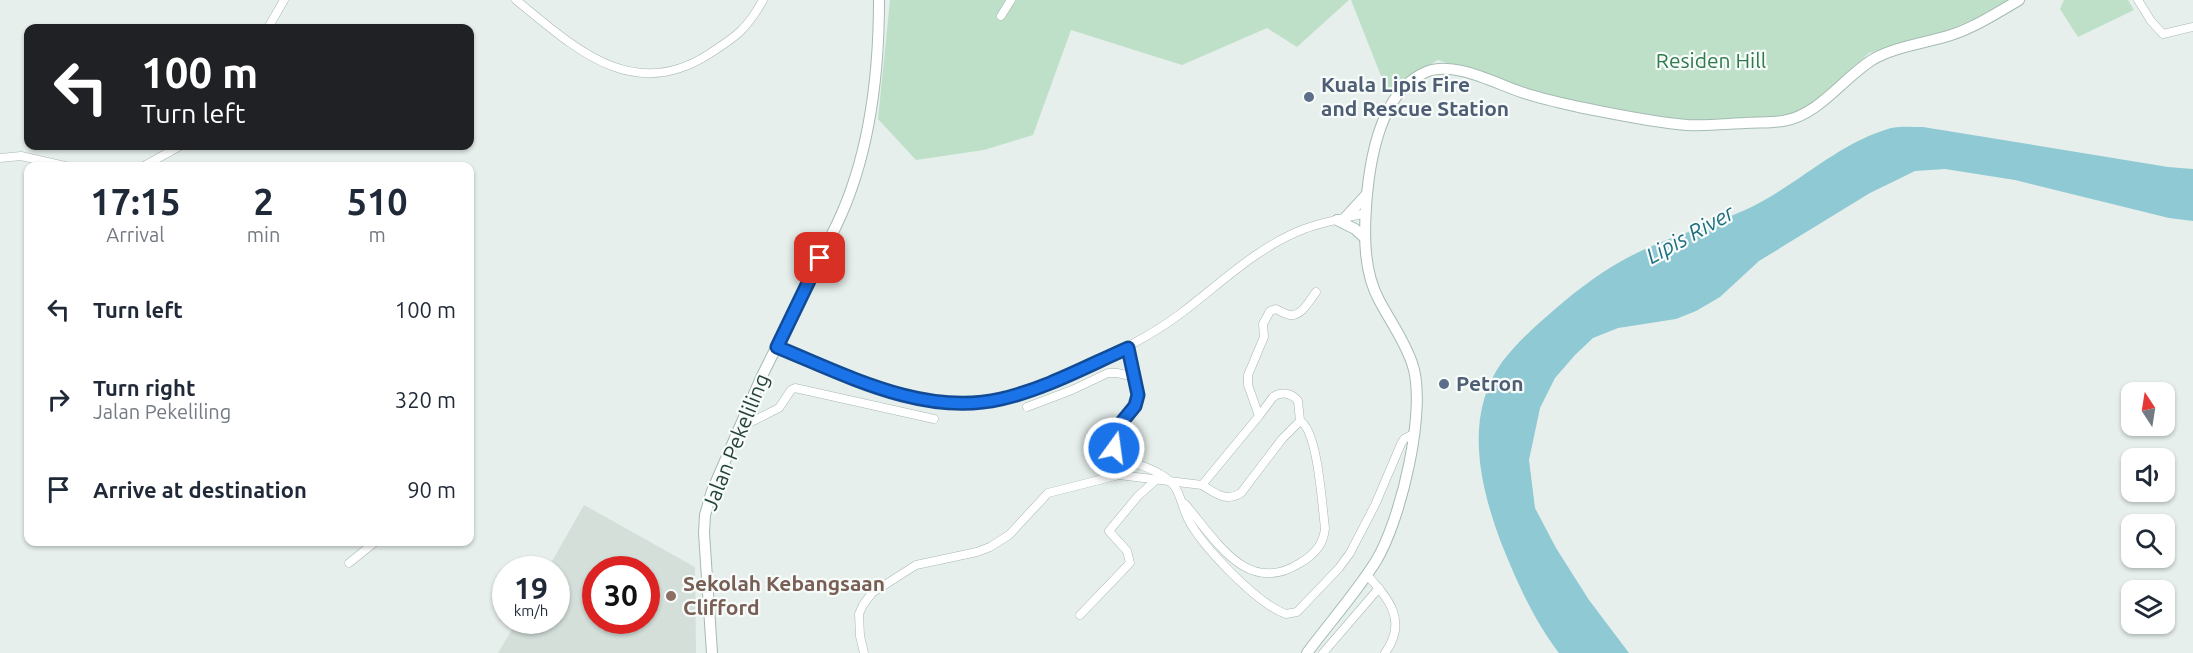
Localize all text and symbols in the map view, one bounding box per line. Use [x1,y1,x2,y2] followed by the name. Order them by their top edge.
[42,48,120,126] icon: left
[1656,48,1766,72] park label: Residen Hill
[141,49,258,96] text: 100 m
[1321,72,1509,120] place label: Kuala Lipis Fire and Rescue Station
[1302,90,1316,104] marker: Kuala Lipis Fire and Rescue Station
[141,98,245,128] text: Turn left
[90,181,180,222] text: 17:15
[253,181,274,222] text: 2
[347,181,408,222] text: 510
[1641,199,1739,268] water label: Lipis River
[106,223,165,246] text: Arrival
[247,223,280,246] text: min
[369,223,386,246] text: m
[794,232,845,283] pin
[803,241,836,274] icon: arrive
[42,293,75,326] icon: left
[93,297,183,322] text: Turn left
[395,297,456,322] text: 100 m
[697,370,773,513] street label: Jalan Pekeliling
[1456,371,1524,395] place label: Petron
[93,375,195,400] text: Turn right
[1437,377,1451,391] marker: Petron
[2121,382,2175,436] north arrow
[2121,382,2175,634] map controls
[42,383,75,416] icon: right
[395,387,456,412] text: 320 m
[93,400,231,423] text: Jalan Pekeliling
[1082,416,1146,480] position arrow
[2121,448,2175,502] button: sound
[42,473,75,506] icon: arrive
[93,477,307,502] text: Arrive at destination
[407,477,456,502] text: 90 m
[2121,514,2175,568] button: search
[582,556,660,634] speed limit sign: 30
[514,571,548,605] text: 19
[683,571,885,619] place label: Sekolah Kebangsaan Clifford
[2121,580,2175,634] button: layers
[664,589,678,603] marker: Sekolah Kebangsaan Clifford
[514,602,548,619] text: km/h

